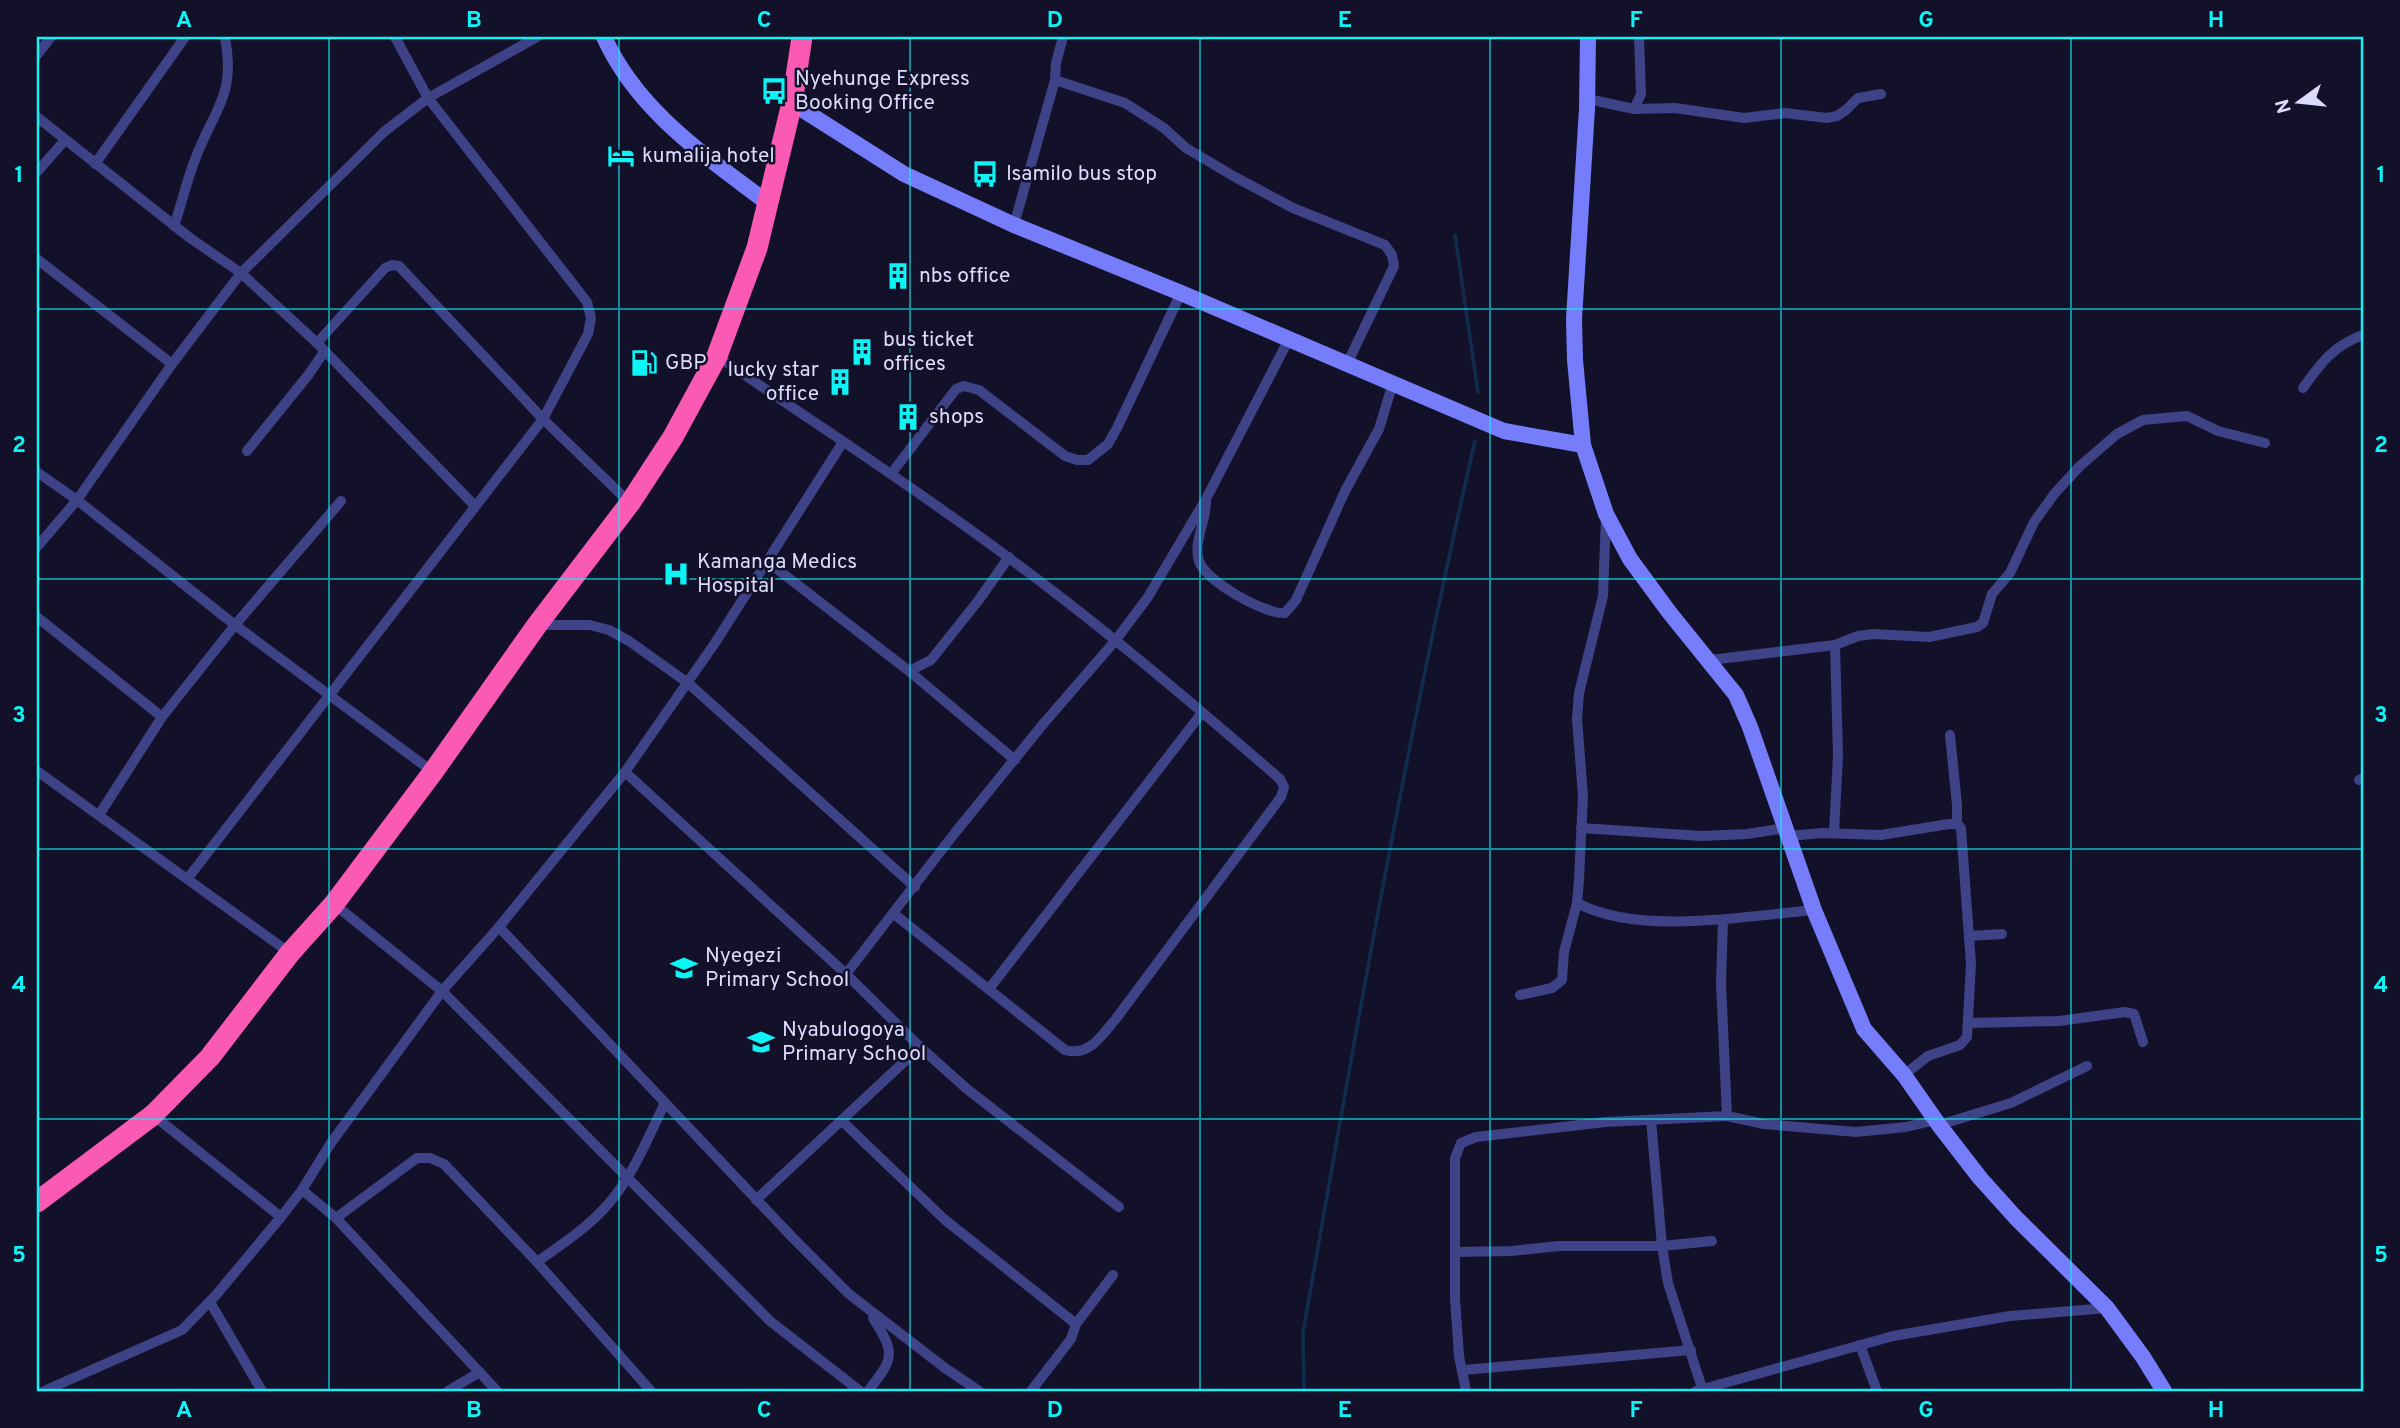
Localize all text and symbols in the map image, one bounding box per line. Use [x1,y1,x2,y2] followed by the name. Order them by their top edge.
[176,7,192,36] text: A
[466,7,482,36] text: B
[757,7,771,36] text: C
[1047,7,1063,36] text: D
[1338,7,1352,36] text: E
[1629,7,1643,36] text: F
[1918,7,1934,36] text: G
[2208,7,2224,36] text: H
[795,66,970,117] place label: Nyehunge Express Booking Office
[2264,66,2334,136] north arrow
[759,76,789,106] bus stop icon: Nyehunge Express Booking Office
[2271,96,2298,116] text: N
[606,141,636,171] hotel icon: kumalija hotel
[642,143,775,170] place label: kumalija hotel
[970,159,1000,189] bus stop icon: Isamilo bus stop
[1006,161,1157,188] place label: Isamilo bus stop
[14,162,24,191] text: 1
[2376,162,2386,191] text: 1
[883,261,913,291] building icon: nbs office
[919,263,1010,290] place label: nbs office
[883,327,974,378] place label: bus ticket offices
[847,337,877,367] building icon: bus ticket offices
[629,348,659,378] fuel station icon: GBP
[665,350,706,377] place label: GBP
[728,357,819,408] place label: lucky star office
[825,367,855,397] building icon: lucky star office
[893,402,923,432] building icon: shops
[929,404,984,431] place label: shops
[12,432,26,461] text: 2
[2374,432,2388,461] text: 2
[697,549,857,600] place label: Kamanga Medics Hospital
[661,559,691,589] hospital icon: Kamanga Medics Hospital
[12,702,26,731] text: 3
[2374,702,2388,731] text: 3
[705,943,849,994] place label: Nyegezi Primary School
[669,953,699,983] school or university icon: Nyegezi Primary School
[12,972,26,1001] text: 4
[2374,972,2388,1001] text: 4
[782,1017,926,1068] place label: Nyabulogoya Primary School
[746,1027,776,1057] school or university icon: Nyabulogoya Primary School
[12,1242,26,1271] text: 5
[2374,1242,2388,1271] text: 5
[176,1397,192,1426] text: A
[466,1397,482,1426] text: B
[757,1397,771,1426] text: C
[1047,1397,1063,1426] text: D
[1338,1397,1352,1426] text: E
[1629,1397,1643,1426] text: F
[1918,1397,1934,1426] text: G
[2208,1397,2224,1426] text: H

